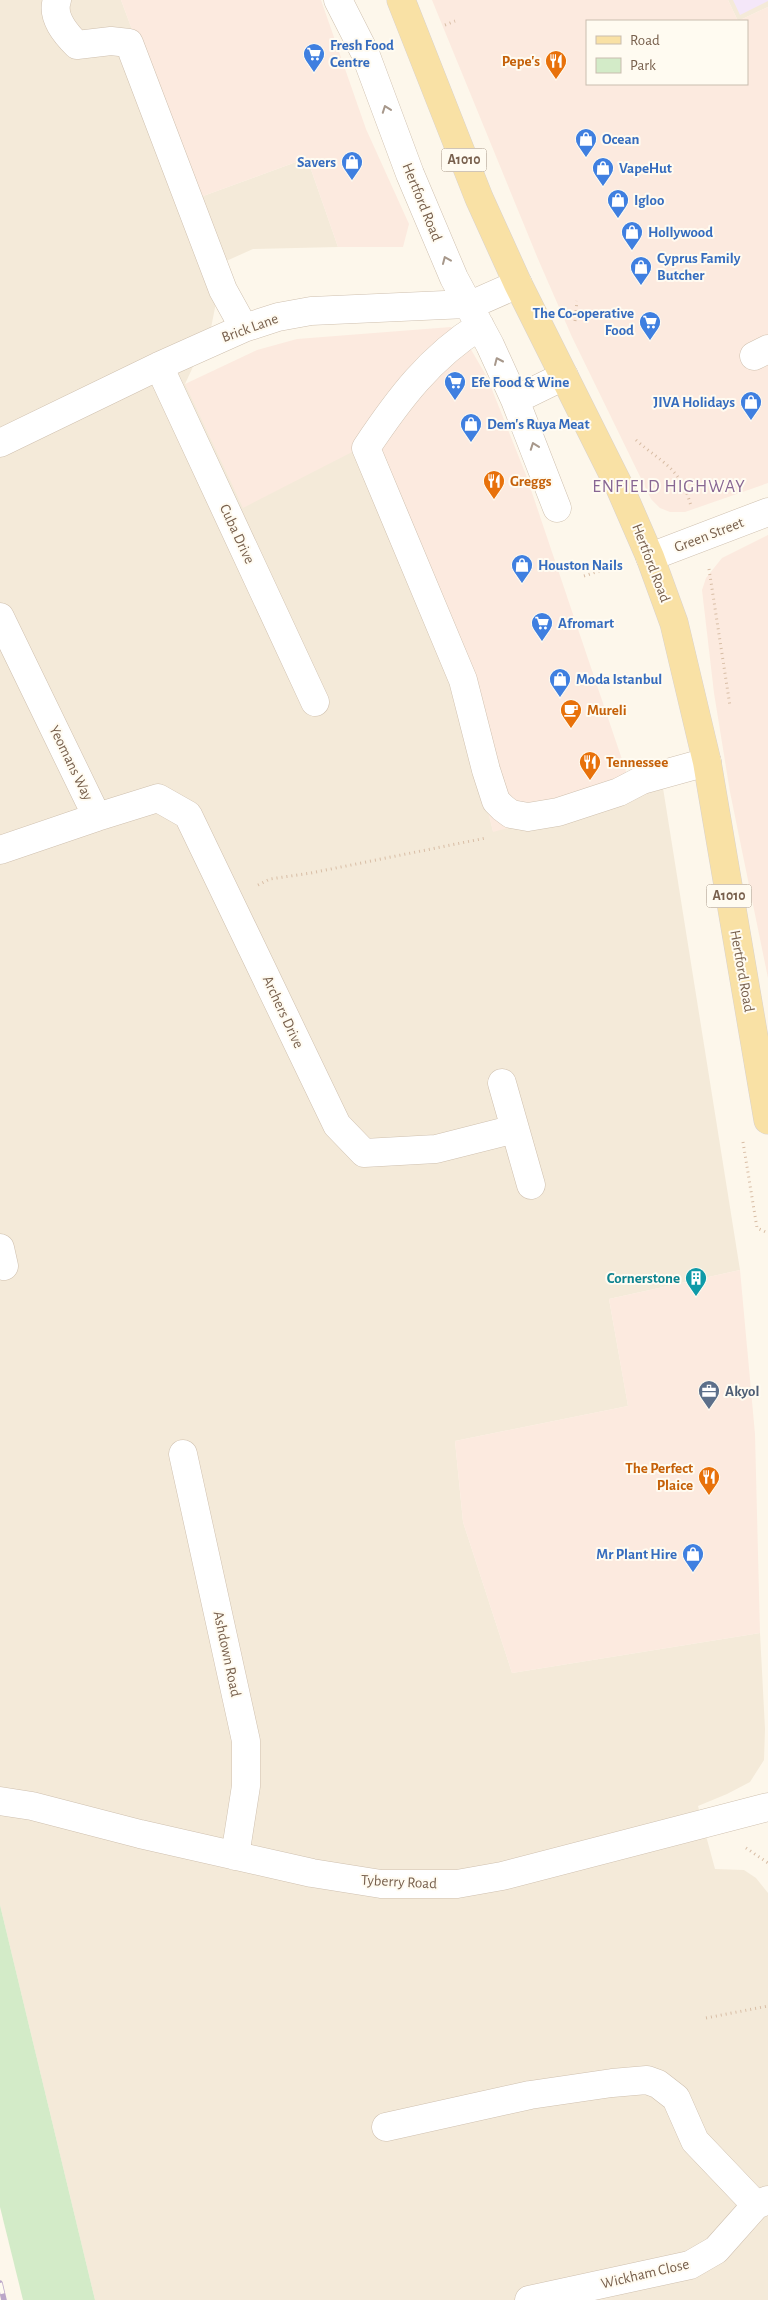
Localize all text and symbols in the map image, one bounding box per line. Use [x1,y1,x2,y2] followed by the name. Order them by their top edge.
[586,20,748,85] legend
[630,33,660,48] text: Road
[330,38,394,70] place label: Fresh Food Centre
[302,42,326,73] supermarket icon: Fresh Food Centre
[544,49,568,80] restaurant icon: Pepe's
[502,54,540,69] place label: Pepe's
[630,58,656,73] text: Park
[382,106,392,114] one-way arrow
[574,127,598,158] shop icon: Ocean
[602,132,640,147] place label: Ocean
[442,148,486,172] road number: A1010
[340,150,364,181] shop icon: Savers
[297,155,336,170] place label: Savers
[591,156,615,187] shop icon: VapeHut
[400,161,445,243] street label: Hertford Road
[619,161,672,176] place label: VapeHut
[606,188,630,219] shop icon: Igloo
[634,193,664,208] place label: Igloo
[620,220,644,251] shop icon: Hollywood
[648,225,713,240] place label: Hollywood
[657,251,741,283] place label: Cyprus Family Butcher
[629,255,653,286] shop icon: Cyprus Family Butcher
[442,257,452,265] one-way arrow
[532,306,634,338] place label: The Co-operative Food
[638,310,662,341] supermarket icon: The Co-operative Food
[220,311,280,345] street label: Brick Lane
[493,357,504,366] one-way arrow
[443,370,467,401] supermarket icon: Efe Food & Wine
[471,375,569,390] place label: Efe Food & Wine
[739,390,763,421] shop icon: JIVA Holidays
[653,395,735,410] place label: JIVA Holidays
[459,412,483,443] shop icon: Dem's Ruya Meat
[487,417,590,432] place label: Dem's Ruya Meat
[530,442,540,451] one-way arrow
[482,469,506,500] restaurant icon: Greggs
[510,474,552,489] place label: Greggs
[592,478,746,496] district label: ENFIELD HIGHWAY
[217,502,257,566] street label: Cuba Drive
[672,515,746,555] street label: Green Street
[629,522,673,605] street label: Hertford Road
[510,553,534,584] shop icon: Houston Nails
[538,558,623,573] place label: Houston Nails
[530,611,554,642] supermarket icon: Afromart
[558,616,614,631] place label: Afromart
[548,667,572,698] shop icon: Moda Istanbul
[576,672,662,687] place label: Moda Istanbul
[559,698,583,729] cafe icon: Mureli
[587,703,627,718] place label: Mureli
[46,723,96,803] street label: Yeomans Way
[578,750,602,781] restaurant icon: Tennessee
[606,755,668,770] place label: Tennessee
[706,884,752,908] road number: A1010
[727,929,757,1013] street label: Hertford Road
[260,974,306,1051] street label: Archers Drive
[684,1266,708,1297] building icon: Cornerstone
[607,1271,680,1286] place label: Cornerstone
[697,1379,721,1410] office icon: Akyol
[725,1384,759,1399] place label: Akyol
[625,1461,693,1493] place label: The Perfect Plaice
[697,1465,721,1496] restaurant icon: The Perfect Plaice
[681,1542,705,1573] shop icon: Mr Plant Hire
[596,1547,677,1562] place label: Mr Plant Hire
[211,1610,243,1698] street label: Ashdown Road
[361,1873,438,1891] street label: Tyberry Road
[599,2257,691,2291] street label: Wickham Close

